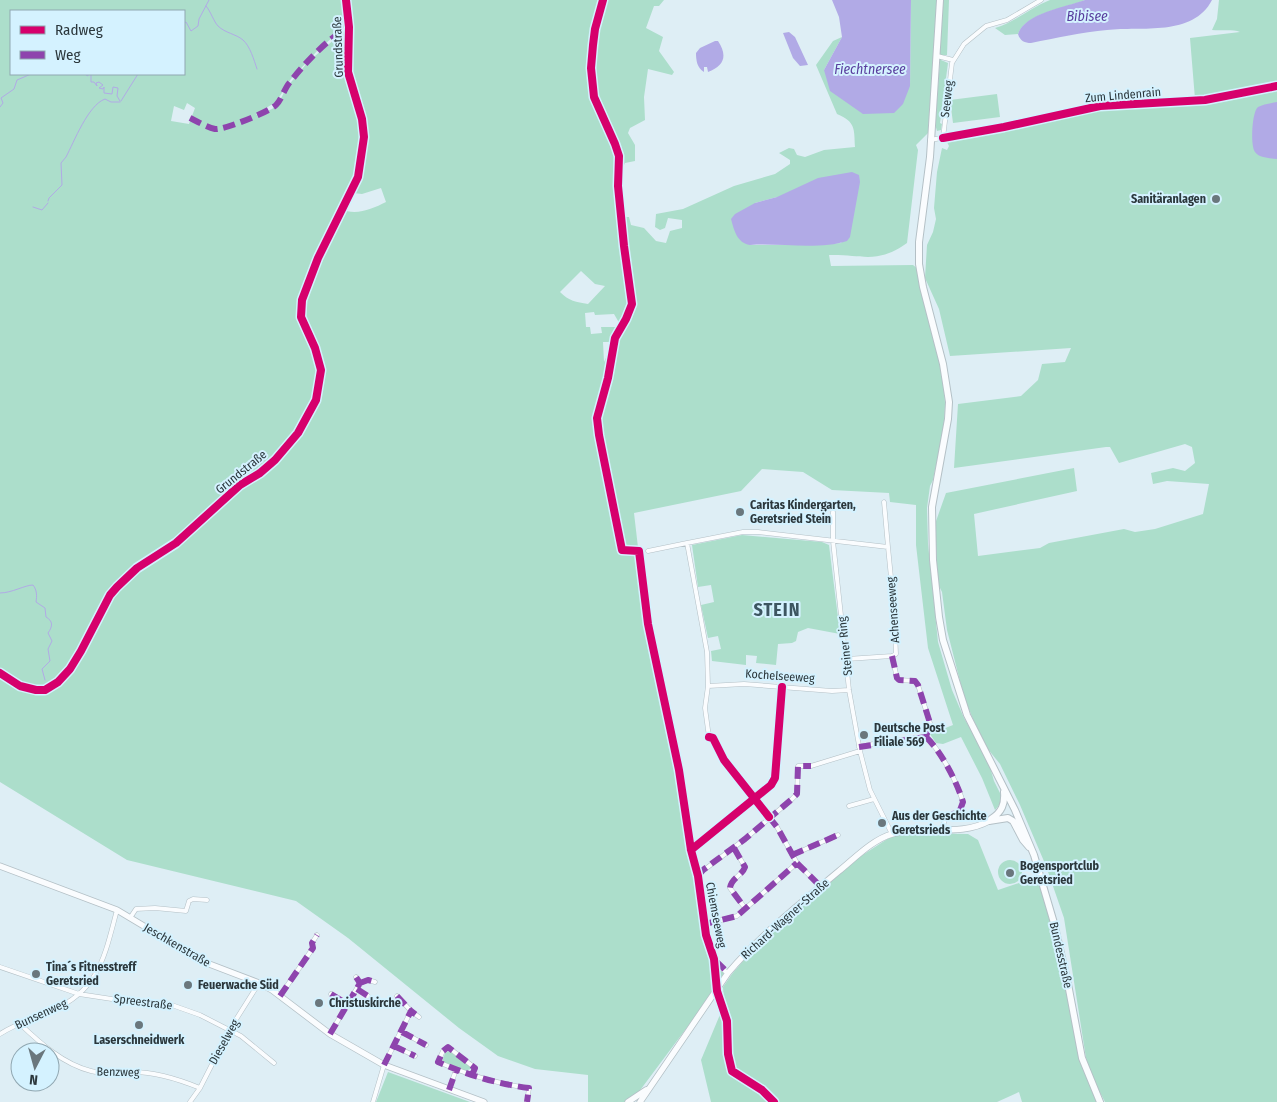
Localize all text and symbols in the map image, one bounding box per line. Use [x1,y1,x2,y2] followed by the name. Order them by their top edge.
[1066,8,1108,25] water label: Bibisee
[10,10,185,75] legend
[330,16,346,78] street label: Grundstraße
[55,21,103,39] text: Radweg
[55,46,81,64] text: Weg
[834,61,906,78] water label: Fiechtnersee
[938,79,956,118] street label: Seeweg
[1084,85,1162,105] street label: Zum Lindenrain
[1131,192,1206,206] place label: Sanitäranlagen
[1210,193,1222,205] marker: Sanitäranlagen
[213,447,269,497] street label: Grundstraße
[750,498,856,526] place label: Caritas Kindergarten, Geretsried Stein
[734,506,746,518] marker: Caritas Kindergarten, Geretsried Stein
[884,576,902,644] street label: Achenseeweg
[754,599,800,621] district label: STEIN
[835,615,855,676] street label: Steiner Ring
[745,667,815,685] street label: Kochelseeweg
[874,721,946,749] place label: Deutsche Post Filiale 569
[858,729,870,741] marker: Deutsche Post Filiale 569
[891,809,987,837] place label: Aus der Geschichte Geretsrieds
[876,817,888,829] marker: Aus der Geschichte Geretsrieds
[1020,859,1100,887] place label: Bogensportclub Geretsried
[1004,867,1016,879] marker: Bogensportclub Geretsried
[738,876,832,962] street label: Richard-Wagner-Straße
[703,881,729,950] street label: Chiemseeweg
[141,920,213,970] street label: Jeschkenstraße
[1047,920,1075,990] street label: Bundesstraße
[46,960,137,988] place label: Tina´s Fitnesstreff Geretsried
[30,968,42,980] marker: Tina´s Fitnesstreff Geretsried
[198,978,279,992] place label: Feuerwache Süd
[182,979,194,991] marker: Feuerwache Süd
[113,991,173,1013] street label: Spreestraße
[13,996,70,1032] street label: Bunsenweg
[329,996,401,1010] place label: Christuskirche
[313,997,325,1009] marker: Christuskirche
[206,1017,242,1067] street label: Dieselweg
[133,1019,145,1031] marker: Laserschneidwerk
[94,1033,185,1047] place label: Laserschneidwerk
[10,1042,60,1092] north arrow
[96,1065,140,1079] street label: Benzweg
[29,1071,39,1088] text: N

